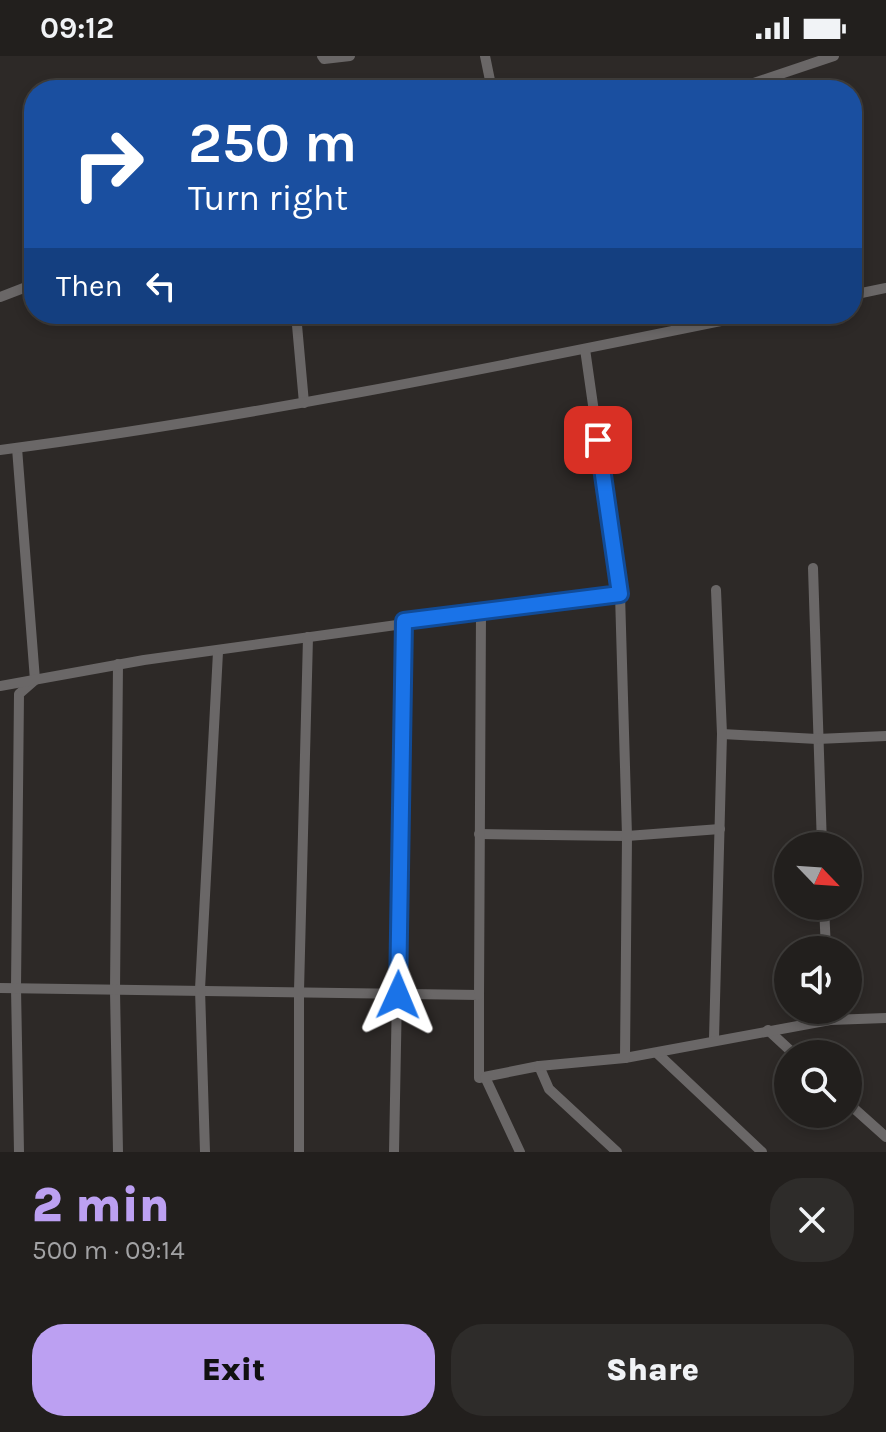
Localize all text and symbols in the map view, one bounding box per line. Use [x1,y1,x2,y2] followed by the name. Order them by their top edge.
[40,10,114,46] text: 09:12
[188,110,357,175] text: 250 m
[56,112,160,216] icon: right
[188,177,348,219] text: Turn right
[139,264,183,308] icon: left
[56,268,123,304] text: Then
[564,406,632,474] pin
[576,418,620,462] icon: arrive
[774,832,862,920] north arrow
[774,832,862,1128] map controls
[774,936,862,1024] button: sound
[356,953,440,1037] position arrow
[774,1040,862,1128] button: search
[32,1177,170,1233] text: 2 min
[770,1178,854,1262] button: close
[32,1235,185,1266] text: 500 m · 09:14
[32,1324,435,1416] button: Exit
[451,1324,854,1416] button: Share

